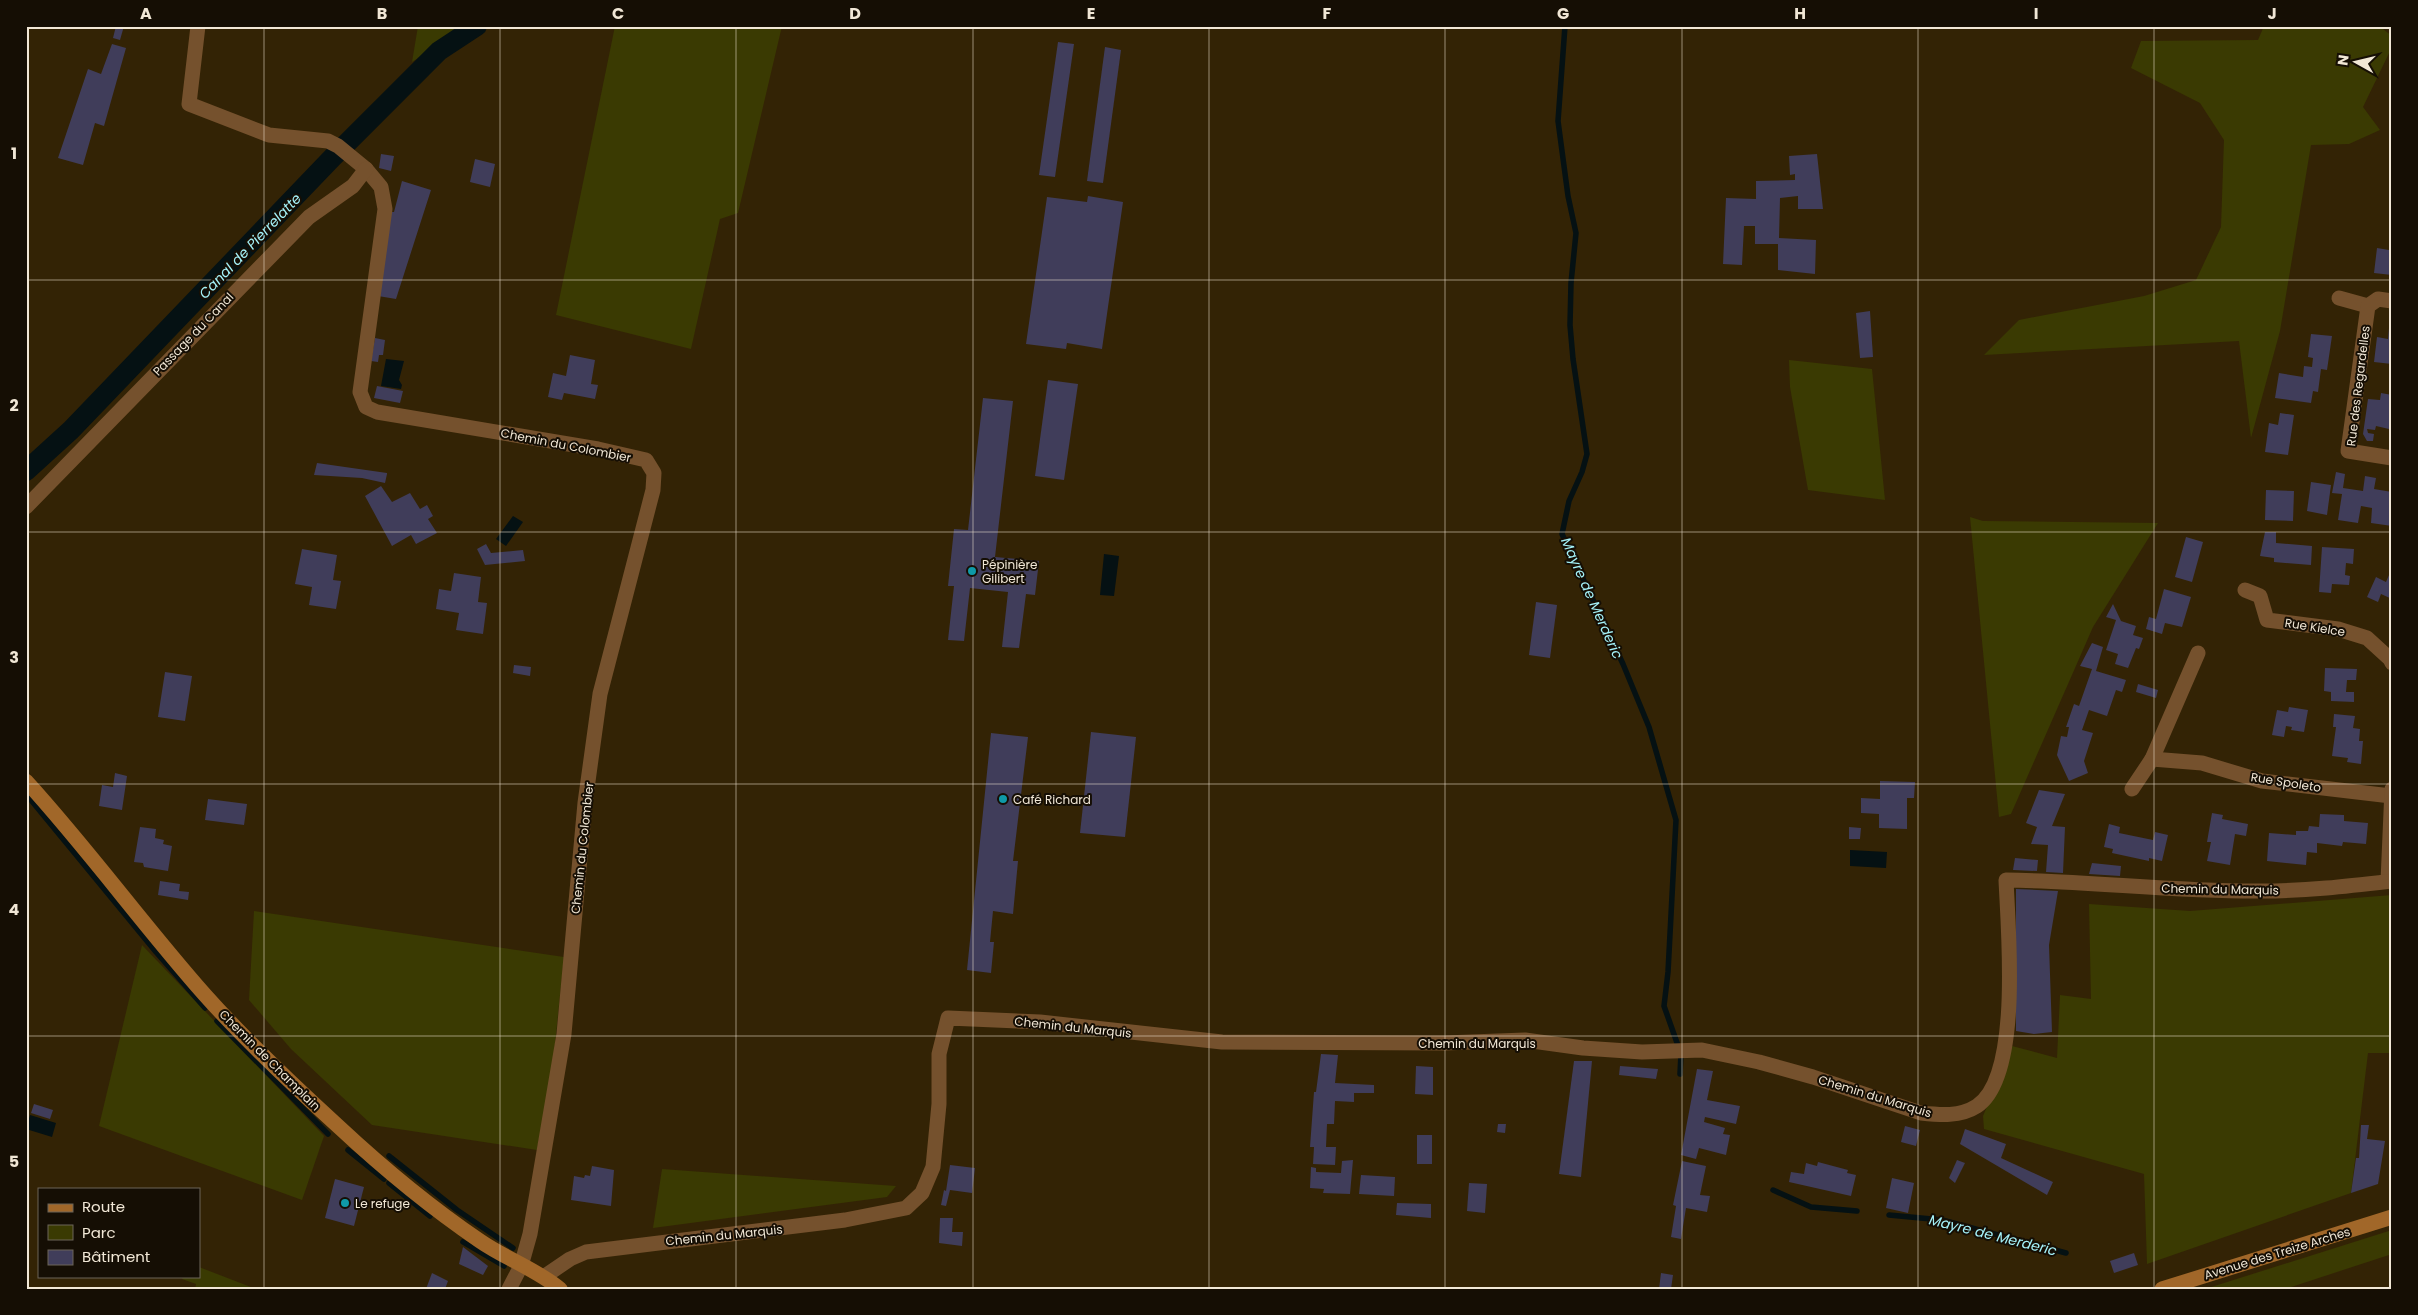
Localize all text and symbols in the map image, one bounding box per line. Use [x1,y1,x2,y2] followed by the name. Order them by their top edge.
[140,2,152,25] text: A
[377,2,387,25] text: B
[612,2,624,25] text: C
[849,2,861,25] text: D
[1087,2,1095,25] text: E
[1323,2,1332,25] text: F
[1557,2,1569,25] text: G
[1794,2,1806,25] text: H
[2034,2,2038,25] text: I
[2267,2,2277,25] text: J
[2330,38,2380,88] north arrow
[2332,54,2354,67] text: N
[11,142,17,165] text: 1
[194,189,306,303] water label: Canal de Pierrelatte
[149,289,237,379] street label: Passage du Canal
[2342,325,2374,447] street label: Rue des Regardelles
[9,394,19,417] text: 2
[499,424,633,466] street label: Chemin du Colombier
[1556,534,1628,662] water label: Mayre de Merderic
[982,556,1037,587] place label: Pépinière Gilibert
[966,565,978,577] marker: Pépinière Gilibert
[2284,614,2346,640] street label: Rue Kielce
[9,646,19,669] text: 3
[2250,768,2323,796] street label: Rue Spoleto
[567,781,597,915] street label: Chemin du Colombier
[1013,791,1091,808] place label: Café Richard
[997,793,1009,805] marker: Café Richard
[2161,879,2279,899] street label: Chemin du Marquis
[9,898,20,921] text: 4
[216,1006,324,1114] street label: Chemin de Champlain
[1014,1012,1132,1042] street label: Chemin du Marquis
[1418,1035,1536,1052] street label: Chemin du Marquis
[1816,1071,1934,1121] street label: Chemin du Marquis
[9,1150,19,1173] text: 5
[38,1188,200,1278] legend
[355,1195,410,1212] place label: Le refuge
[82,1196,125,1217] text: Route
[339,1197,351,1209] marker: Le refuge
[1927,1209,2059,1261] water label: Mayre de Merderic
[665,1220,783,1250] street label: Chemin du Marquis
[82,1222,116,1243] text: Parc
[2202,1223,2352,1283] street label: Avenue des Treize Arches
[82,1246,150,1267] text: Bâtiment

